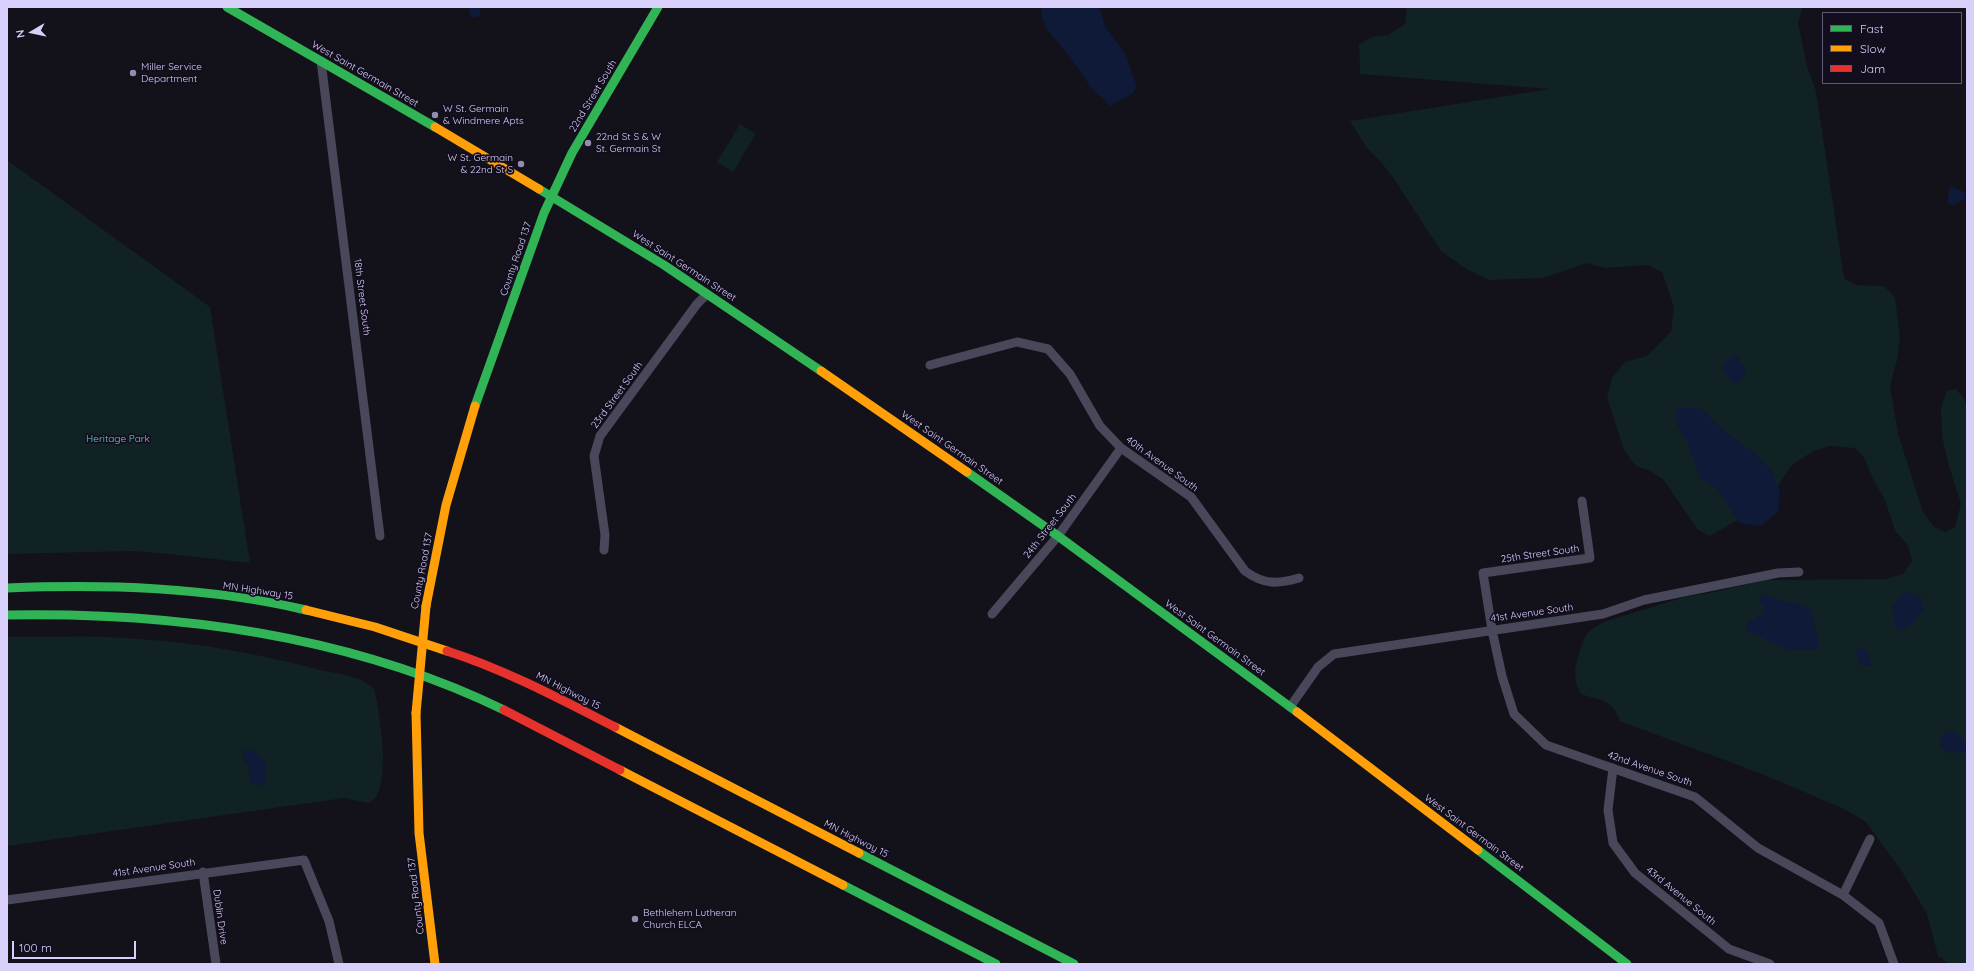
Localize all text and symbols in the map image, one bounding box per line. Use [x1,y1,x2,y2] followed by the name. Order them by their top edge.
[12,12,52,52] north arrow
[1822,12,1962,84] legend
[1860,21,1884,36] text: Fast
[13,29,28,39] text: N
[309,38,421,110] street label: West Saint Germain Street
[1860,41,1886,56] text: Slow
[567,58,619,134] street label: 22nd Street South
[141,61,202,84] place label: Miller Service Department
[1860,61,1885,76] text: Jam
[128,68,138,78] marker: Miller Service Department
[443,103,524,126] place label: W St. Germain & Windmere Apts
[430,110,440,120] marker: W St. Germain & Windmere Apts
[596,131,661,154] place label: 22nd St S & W St. Germain St
[583,138,593,148] marker: 22nd St S & W St. Germain St
[448,152,513,176] place label: W St. Germain & 22nd St S
[516,159,526,169] marker: W St. Germain & 22nd St S
[498,220,534,298] street label: County Road 137
[630,228,738,304] street label: West Saint Germain Street
[351,258,373,336] street label: 18th Street South
[589,359,645,431] street label: 23rd Street South
[899,408,1005,488] street label: West Saint Germain Street
[86,433,150,445] park label: Heritage Park
[1124,434,1200,494] street label: 40th Avenue South
[1021,491,1079,561] street label: 24th Street South
[409,532,435,610] street label: County Road 137
[1500,543,1580,565] street label: 25th Street South
[222,580,294,602] street label: MN Highway 15
[1162,597,1268,679] street label: West Saint Germain Street
[1490,601,1574,625] street label: 41st Avenue South
[534,670,602,712] street label: MN Highway 15
[1606,749,1694,789] street label: 42nd Avenue South
[1422,792,1526,874] street label: West Saint Germain Street
[822,818,890,860] street label: MN Highway 15
[112,856,196,880] street label: 41st Avenue South
[405,857,427,935] street label: County Road 137
[1644,864,1718,928] street label: 43rd Avenue South
[210,888,230,946] street label: Dublin Drive
[643,907,737,930] place label: Bethlehem Lutheran Church ELCA
[630,914,640,924] marker: Bethlehem Lutheran Church ELCA
[14,933,138,959] scale bar
[19,940,52,955] text: 100 m

